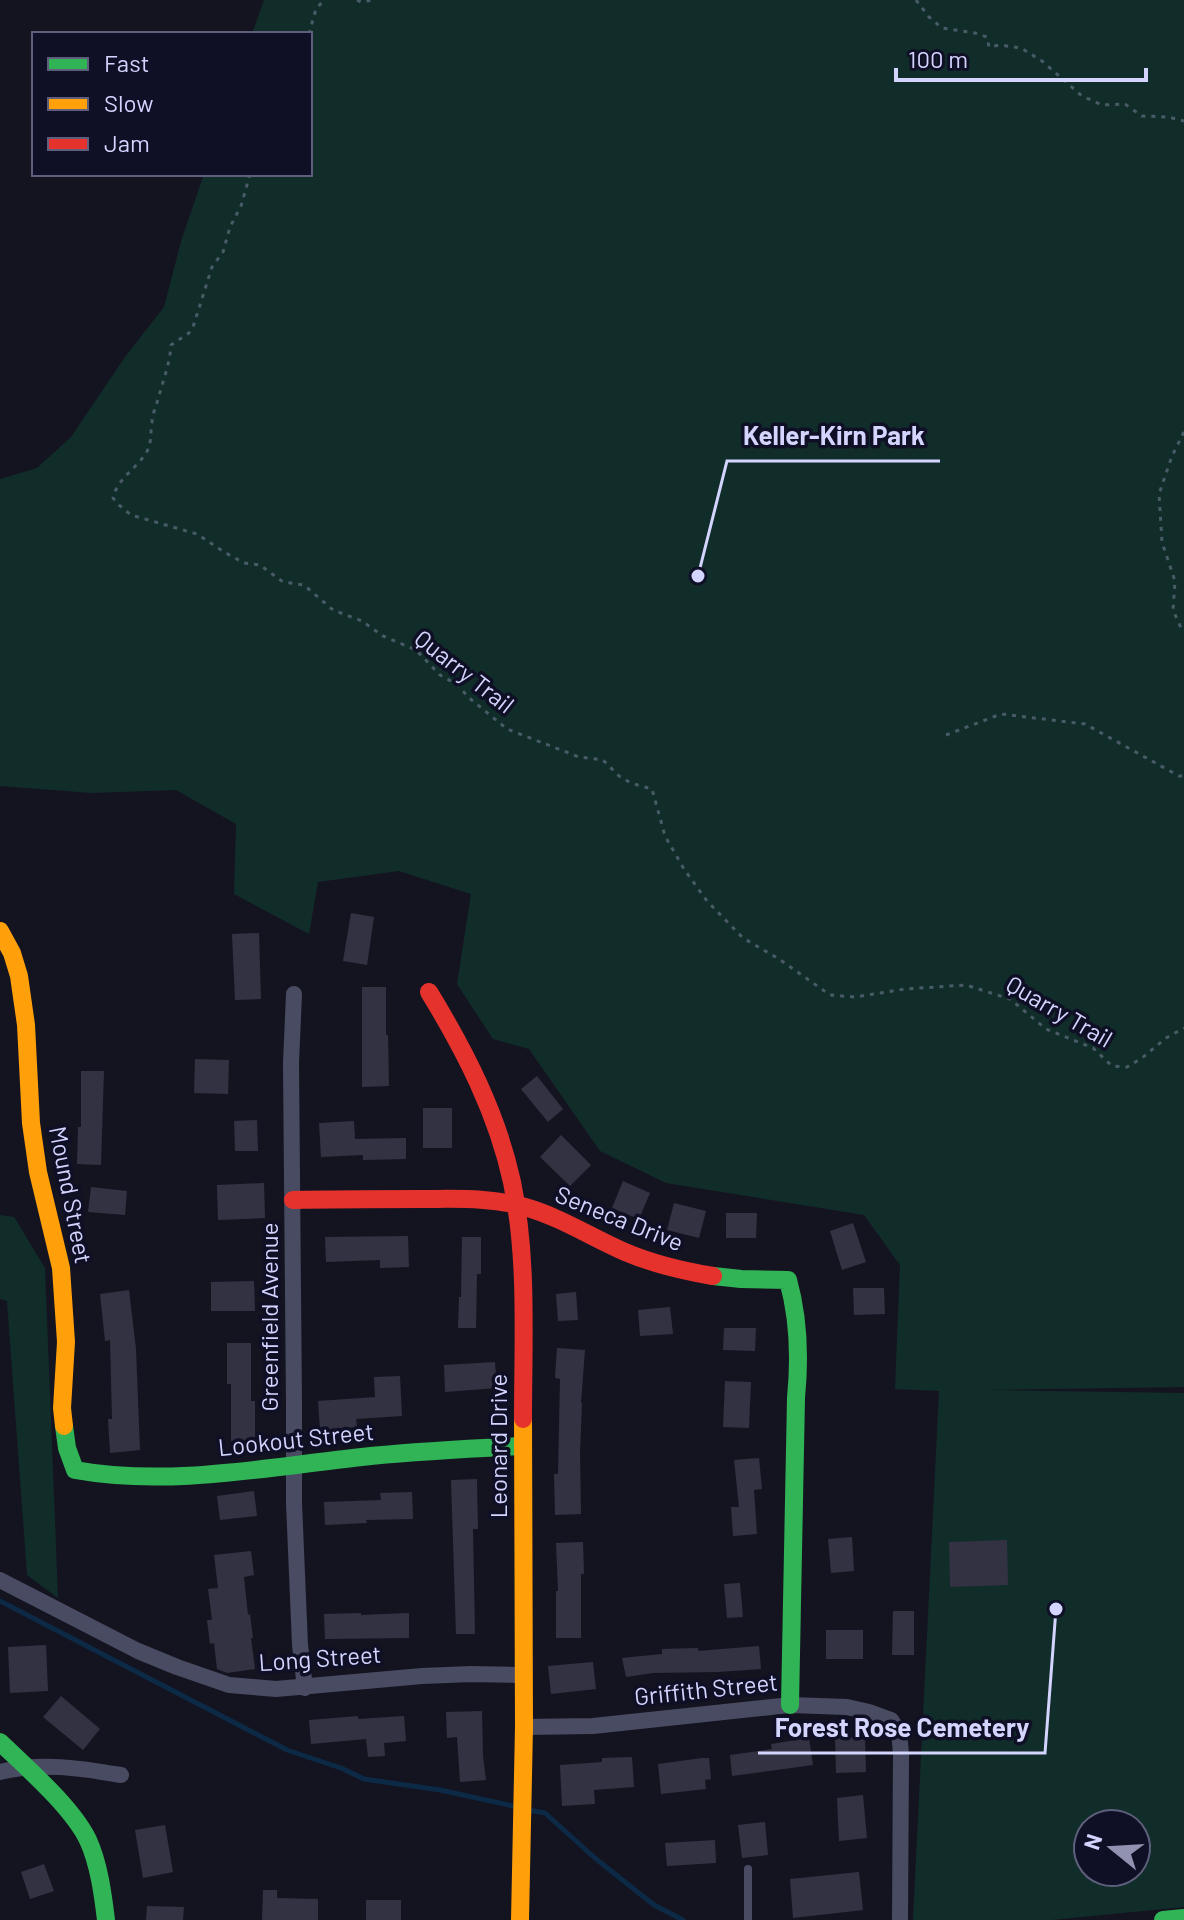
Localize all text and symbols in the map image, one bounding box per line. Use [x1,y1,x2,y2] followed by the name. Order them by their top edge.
[32,32,312,176] legend
[896,32,1146,82] scale bar
[908,44,968,73] text: 100 m
[104,48,149,77] text: Fast
[104,88,153,117] text: Slow
[104,128,150,157] text: Jam
[727,411,940,461] callout: Keller-Kirn Park
[743,419,925,450] text: Keller-Kirn Park
[410,623,520,719] street label: Quarry Trail
[1001,969,1118,1053] street label: Quarry Trail
[44,1124,99,1266] street label: Mound Street
[551,1179,688,1256] street label: Seneca Drive
[254,1222,283,1412] street label: Greenfield Avenue
[483,1374,512,1518] street label: Leonard Drive
[217,1416,375,1461] street label: Lookout Street
[258,1639,382,1676] street label: Long Street
[633,1667,779,1710] street label: Griffith Street
[758,1703,1045,1753] callout: Forest Rose Cemetery
[775,1711,1029,1742] text: Forest Rose Cemetery
[1072,1808,1152,1888] north arrow
[1077,1831,1107,1852] text: N

